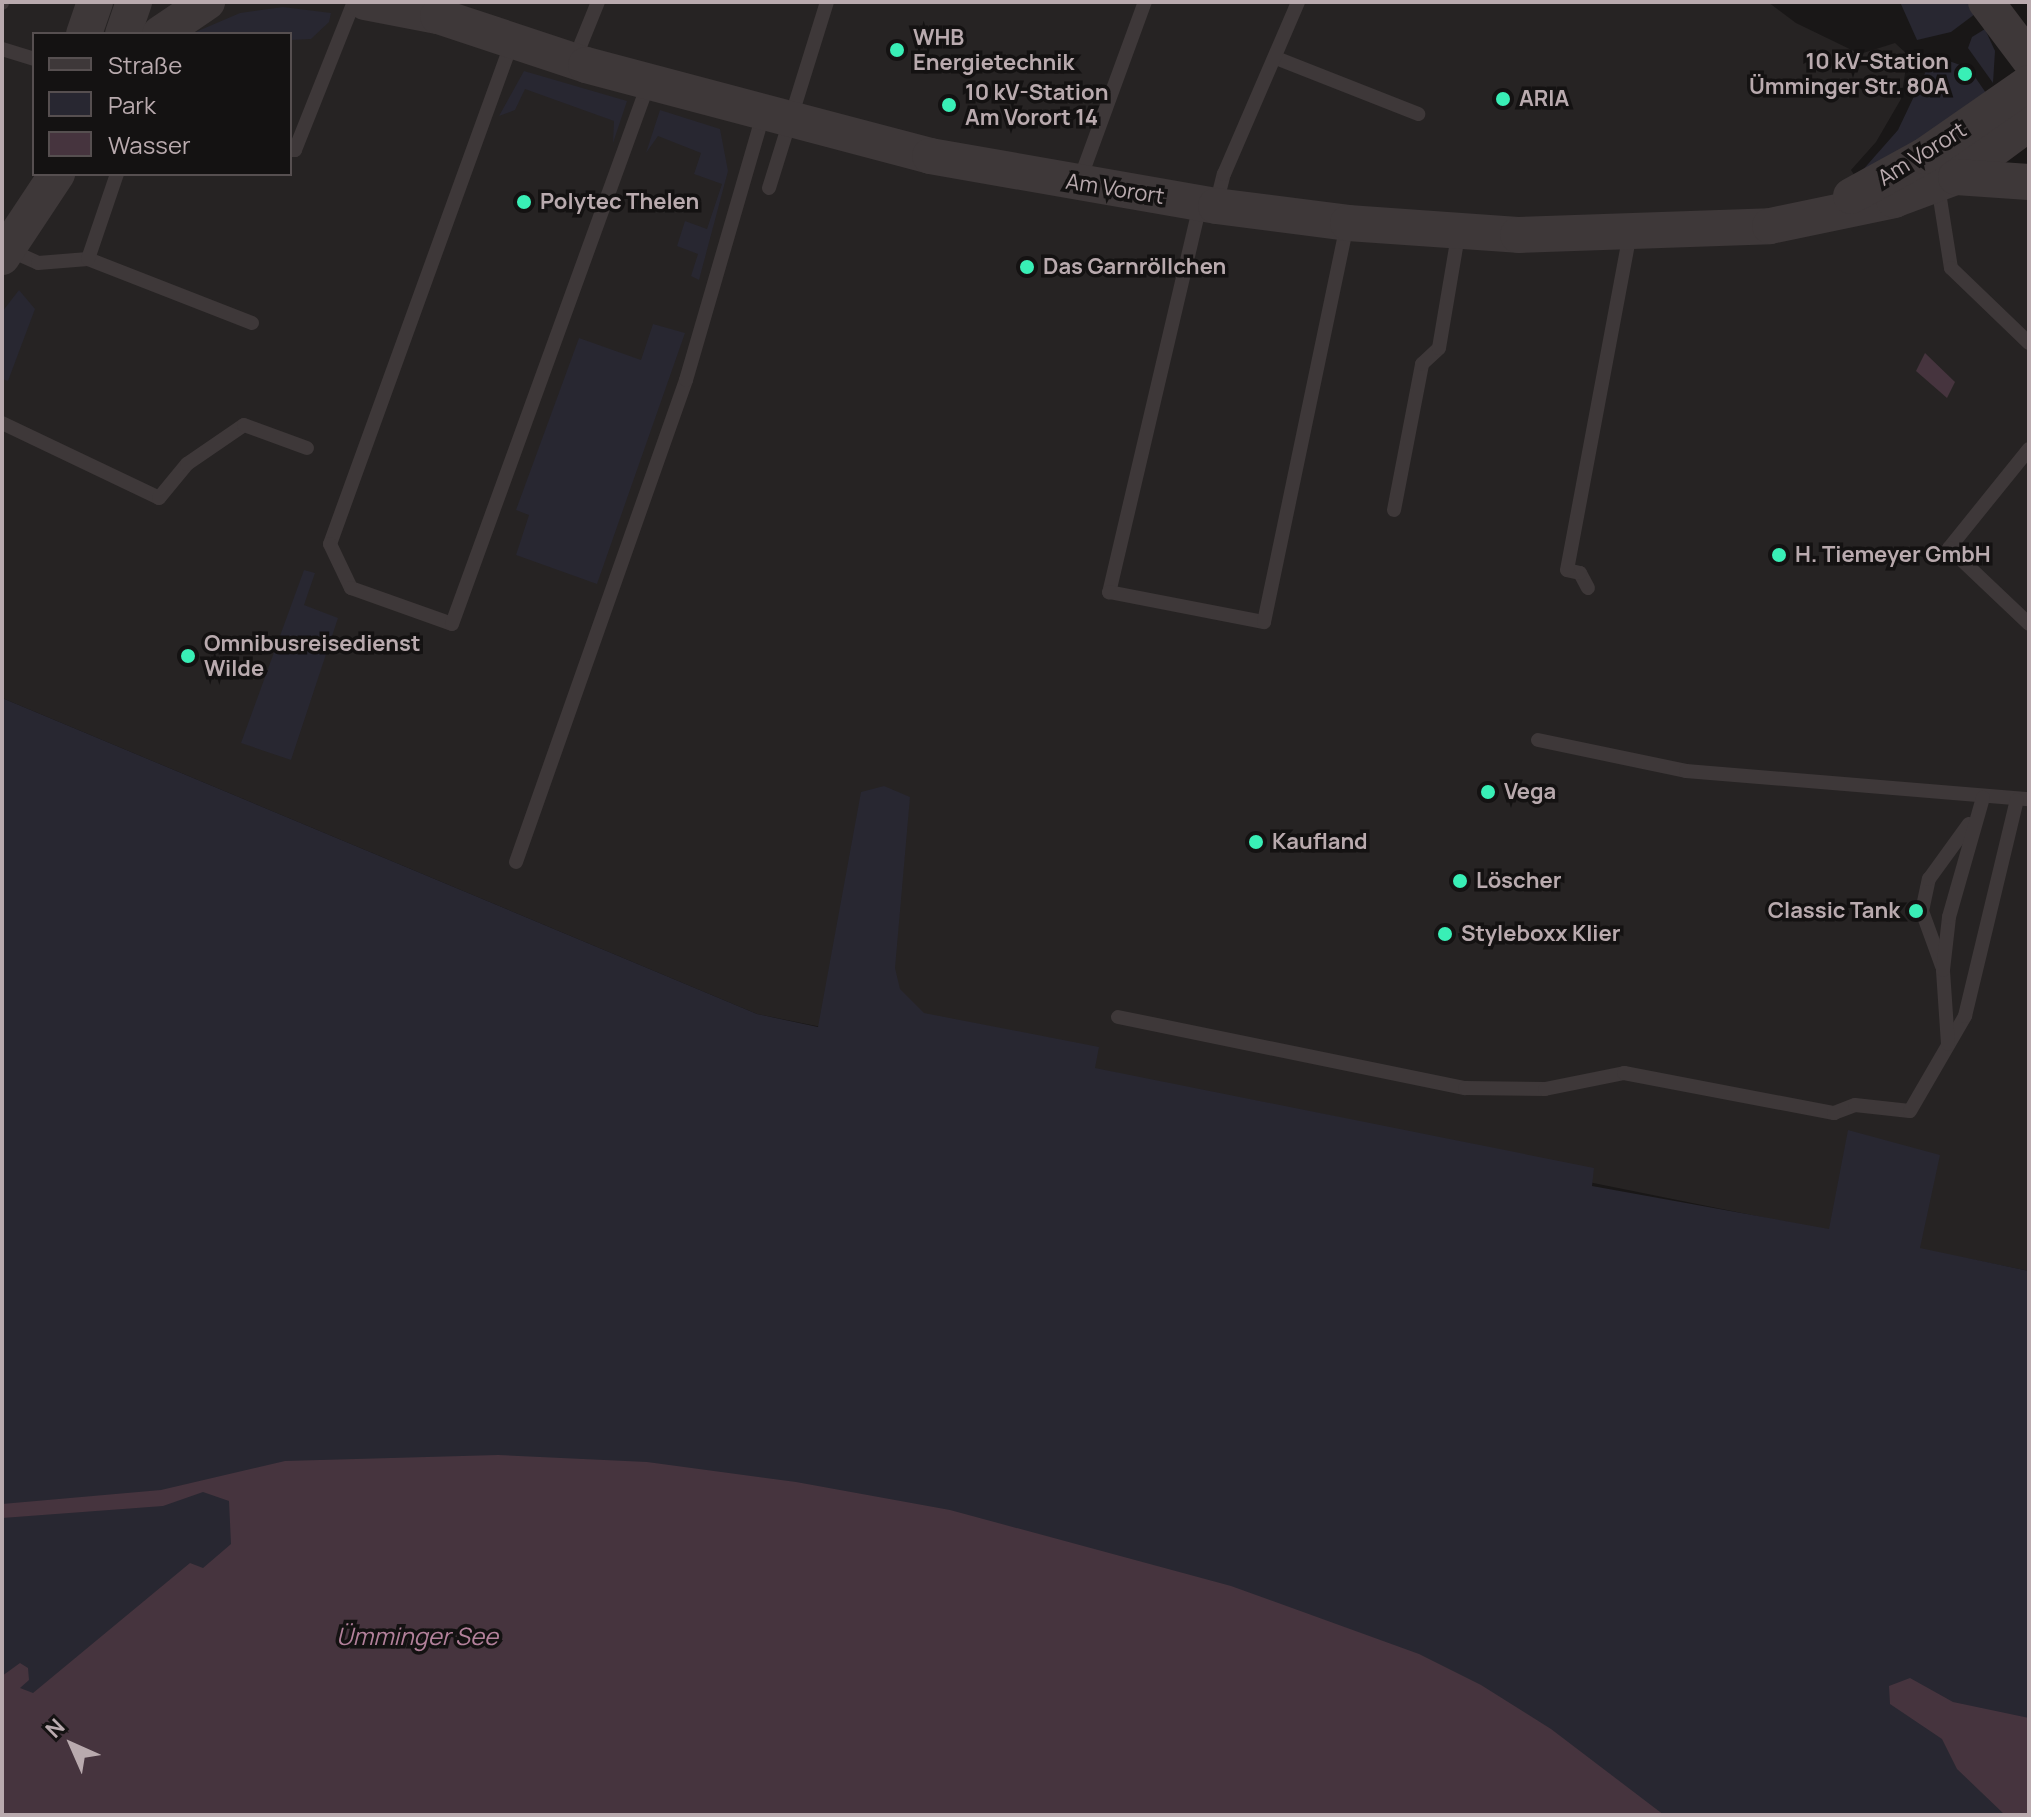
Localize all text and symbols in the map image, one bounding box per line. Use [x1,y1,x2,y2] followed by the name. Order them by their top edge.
[913,24,1074,76] place label: WHB Energietechnik
[32,32,292,176] legend
[888,41,906,59] marker: WHB Energietechnik
[108,48,182,81] text: Straße
[1749,48,1949,100] place label: 10 kV-Station Ümminger Str. 80A
[1956,65,1974,83] marker: 10 kV-Station Ümminger Str. 80A
[965,79,1108,130] place label: 10 kV-Station Am Vorort 14
[1519,86,1569,112] place label: ARIA
[108,88,156,121] text: Park
[1494,90,1512,108] marker: ARIA
[940,96,958,114] marker: 10 kV-Station Am Vorort 14
[1873,116,1971,192] street label: Am Vorort
[108,128,191,161] text: Wasser
[1064,168,1166,210] street label: Am Vorort
[540,189,699,215] place label: Polytec Thelen
[515,193,533,211] marker: Polytec Thelen
[1043,254,1226,280] place label: Das Garnröllchen
[1018,258,1036,276] marker: Das Garnröllchen
[1795,542,1991,568] place label: H. Tiemeyer GmbH
[1770,546,1788,564] marker: H. Tiemeyer GmbH
[204,630,420,682] place label: Omnibusreisedienst Wilde
[179,647,197,665] marker: Omnibusreisedienst Wilde
[1504,779,1556,805] place label: Vega
[1479,783,1497,801] marker: Vega
[1272,829,1368,855] place label: Kaufland
[1247,833,1265,851] marker: Kaufland
[1476,868,1561,894] place label: Löscher
[1451,872,1469,890] marker: Löscher
[1768,898,1900,924] place label: Classic Tank
[1907,902,1925,920] marker: Classic Tank
[1461,921,1621,947] place label: Styleboxx Klier
[1436,925,1454,943] marker: Styleboxx Klier
[336,1622,498,1650] water label: Ümminger See
[32,1705,112,1785] north arrow
[39,1712,71,1744] text: N

